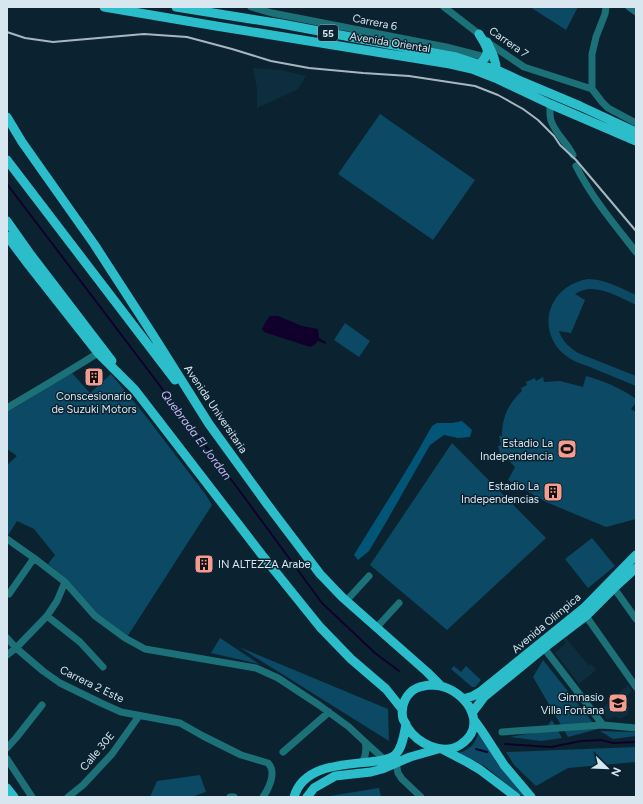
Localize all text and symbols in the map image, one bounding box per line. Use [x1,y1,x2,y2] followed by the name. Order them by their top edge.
[351,12,398,33] street label: Carrera 6
[487,24,531,61] street label: Carrera 7
[318,25,338,41] road number: 55
[349,30,431,55] street label: Avenida Oriental
[181,363,250,456] street label: Avenida Universitaria
[83,366,105,388] building icon: Conscesionario de Suzuki Motors
[158,387,234,483] water label: Quebrada El Jordan
[51,390,137,416] place label: Conscesionario de Suzuki Motors
[480,437,553,463] place label: Estadio La Independencia
[556,438,578,460] sports icon: Estadio La Independencia
[461,480,539,506] place label: Estadio La Independencias
[542,481,564,503] building icon: Estadio La Independencias
[193,553,215,575] building icon: IN ALTEZZA Arabe
[218,558,311,571] place label: IN ALTEZZA Arabe
[509,591,583,656] street label: Avenida Olimpica
[58,663,126,706] street label: Carrera 2 Este
[541,691,604,717] place label: Gimnasio Villa Fontana
[607,692,629,714] school or university icon: Gimnasio Villa Fontana
[77,729,117,773] street label: Calle 30E
[587,748,627,788] north arrow
[608,765,623,778] text: N

